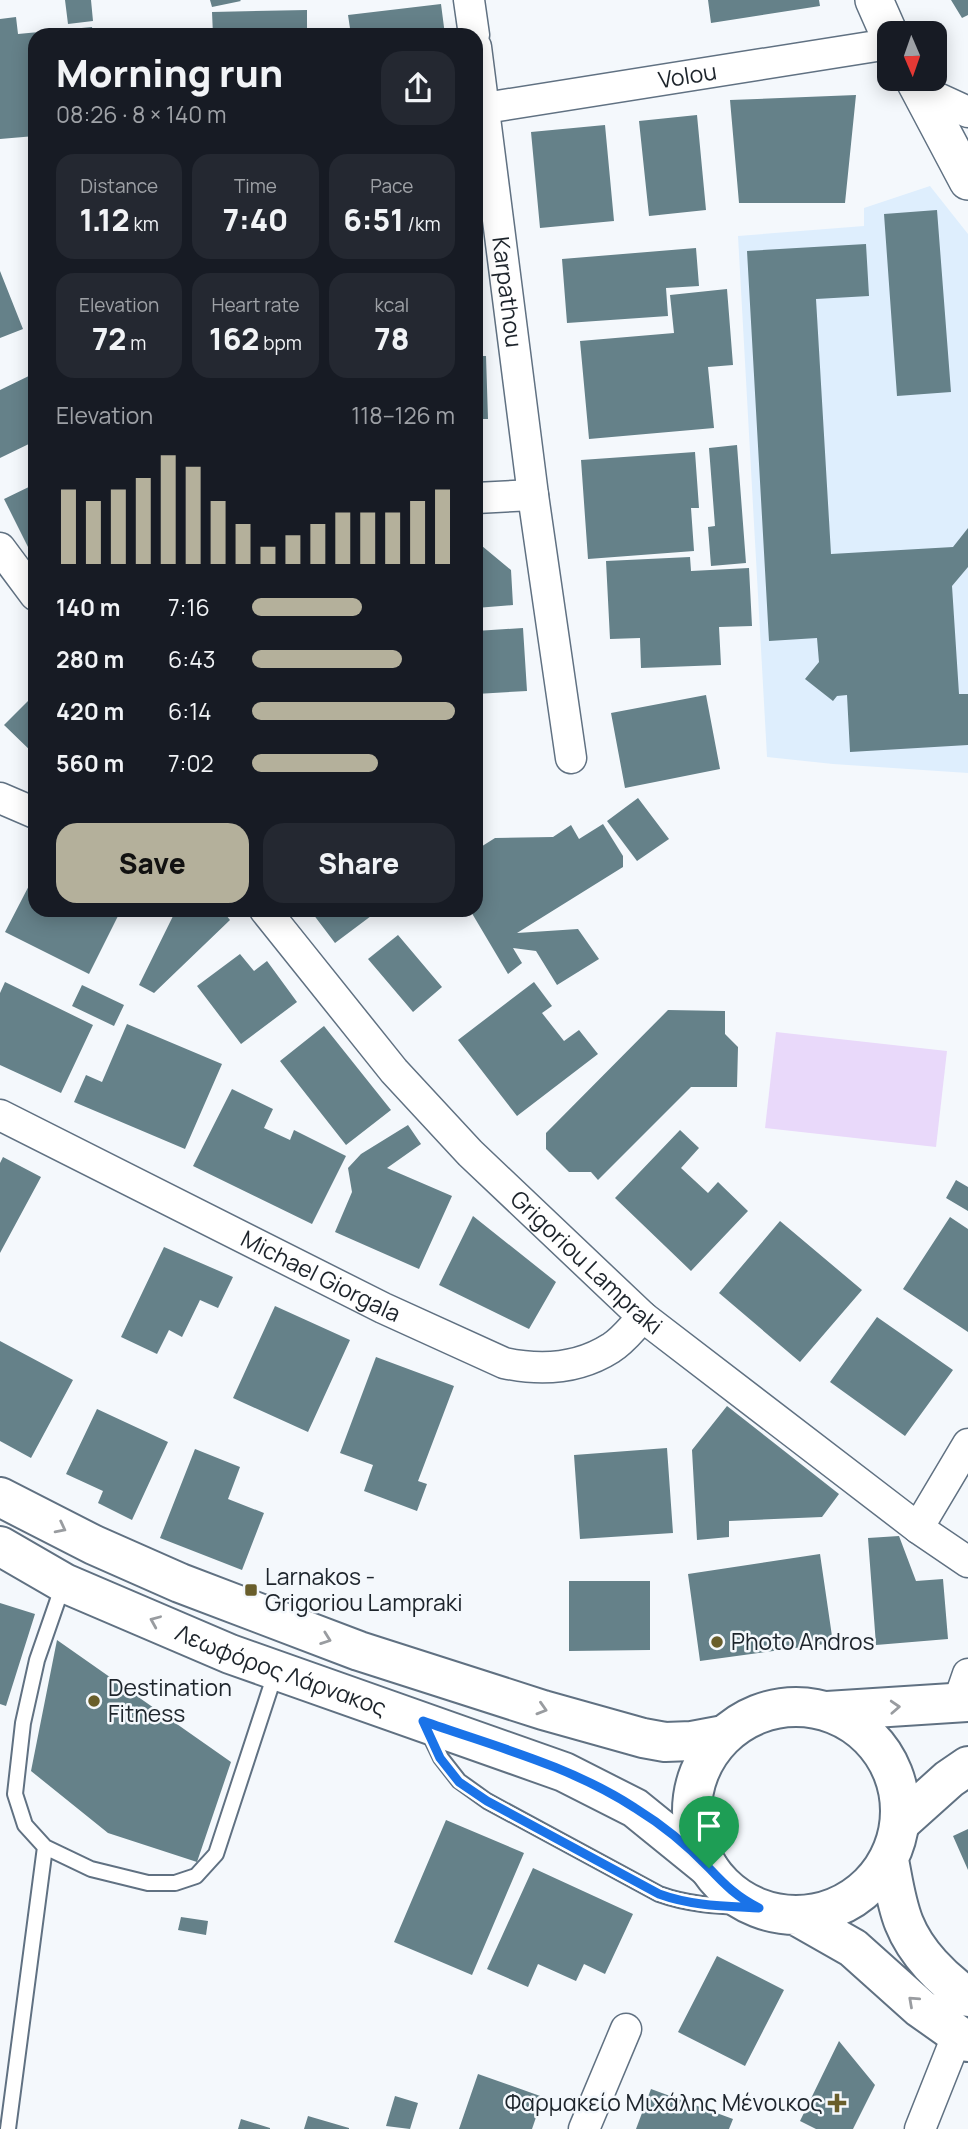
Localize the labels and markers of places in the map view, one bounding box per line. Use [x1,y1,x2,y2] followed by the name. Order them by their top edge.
[265,1560,463,1618] place label: Larnakos - Grigoriou Lampraki
[243,1582,259,1598] marker: Larnakos - Grigoriou Lampraki
[731,1625,875,1657] place label: Photo Andros
[709,1634,725,1650] marker: Photo Andros
[108,1671,232,1729] place label: Destination Fitness
[86,1693,102,1709] marker: Destination Fitness
[679,1796,739,1868] pin
[505,2086,823,2118] place label: Φαρμακείο Μιχάλης Μένοικος
[829,2095,845,2111] marker: Φαρμακείο Μιχάλης Μένοικος

